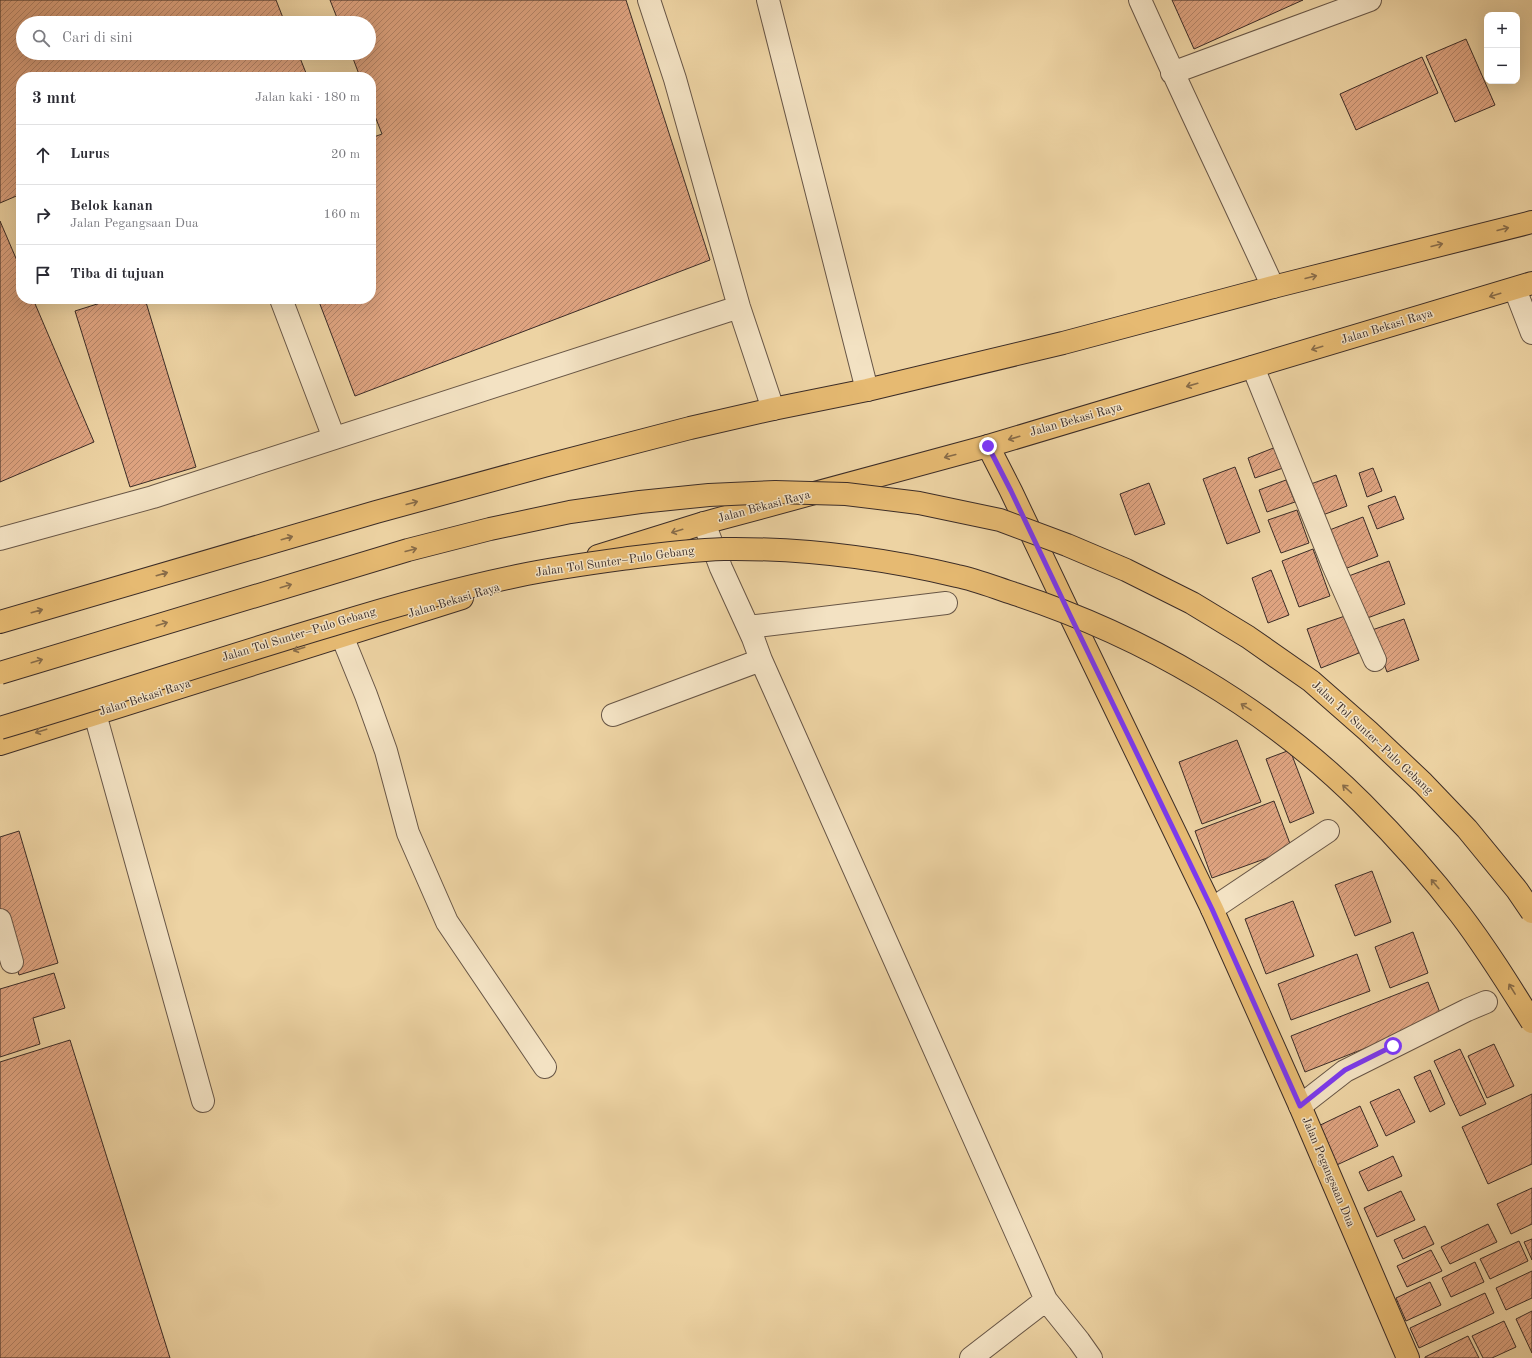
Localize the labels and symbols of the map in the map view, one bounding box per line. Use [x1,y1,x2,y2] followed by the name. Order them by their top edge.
[1496,225,1509,232] one-way arrow
[1430,241,1443,249] one-way arrow
[1304,273,1317,280] one-way arrow
[1488,292,1501,299] one-way arrow
[1340,307,1434,347] street label: Jalan Bekasi Raya
[1310,345,1323,352] one-way arrow
[1186,382,1199,389] one-way arrow
[1028,401,1124,439] street label: Jalan Bekasi Raya
[1007,435,1020,442] one-way arrow
[979,437,997,455] route end
[944,453,957,460] one-way arrow
[716,489,812,525] street label: Jalan Bekasi Raya
[405,498,418,506] one-way arrow
[671,528,683,536] one-way arrow
[280,534,293,541] one-way arrow
[404,545,417,553] one-way arrow
[535,545,696,579] street label: Jalan Tol Sunter–Pulo Gebang
[155,570,168,577] one-way arrow
[407,581,501,621] street label: Jalan Bekasi Raya
[279,582,292,589] one-way arrow
[221,606,378,664] street label: Jalan Tol Sunter–Pulo Gebang
[31,607,44,614] one-way arrow
[155,620,168,627] one-way arrow
[292,646,305,653] one-way arrow
[31,657,44,664] one-way arrow
[98,678,192,718] street label: Jalan Bekasi Raya
[1309,679,1435,797] street label: Jalan Tol Sunter–Pulo Gebang
[1241,703,1252,711] one-way arrow
[35,728,48,735] one-way arrow
[1342,784,1352,794] one-way arrow
[1431,879,1440,889] one-way arrow
[1507,983,1515,995] one-way arrow
[1384,1037,1402,1055] route start
[1299,1115,1357,1229] street label: Jalan Pegangsaan Dua

